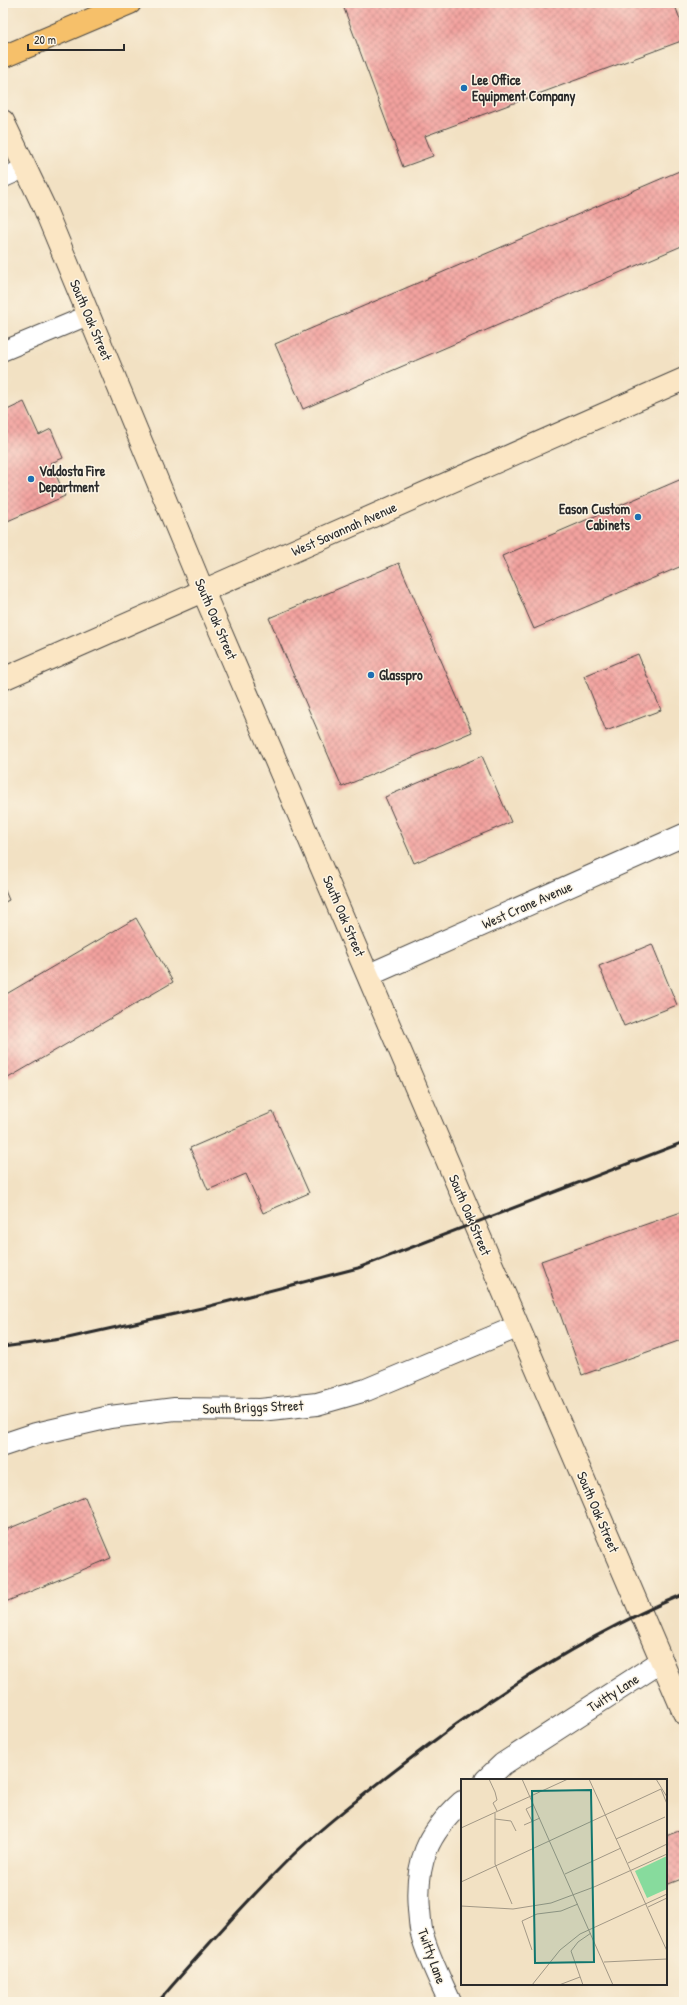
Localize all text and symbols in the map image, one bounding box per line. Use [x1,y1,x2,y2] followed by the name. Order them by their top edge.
[28,26,124,52] scale bar
[34,31,56,48] text: 20 m
[472,70,575,107] place label: Lee Office Equipment Company
[459,83,469,93] marker: Lee Office Equipment Company
[66,276,117,363] street label: South Oak Street
[39,461,106,498] place label: Valdosta Fire Department
[26,474,36,484] marker: Valdosta Fire Department
[288,497,400,560] street label: West Savannah Avenue
[559,499,631,534] place label: Eason Custom Cabinets
[633,512,643,522] marker: Eason Custom Cabinets
[191,575,242,662] street label: South Oak Street
[379,665,423,686] place label: Glasspro
[366,670,376,680] marker: Glasspro
[319,872,370,959] street label: South Oak Street
[479,876,575,933] street label: West Crane Avenue
[445,1171,496,1258] street label: South Oak Street
[202,1395,304,1419] street label: South Briggs Street
[573,1468,624,1555] street label: South Oak Street
[583,1669,643,1717] street label: Twitty Lane
[461,1779,667,1985] inset map
[413,1926,451,1987] street label: Twitty Lane

